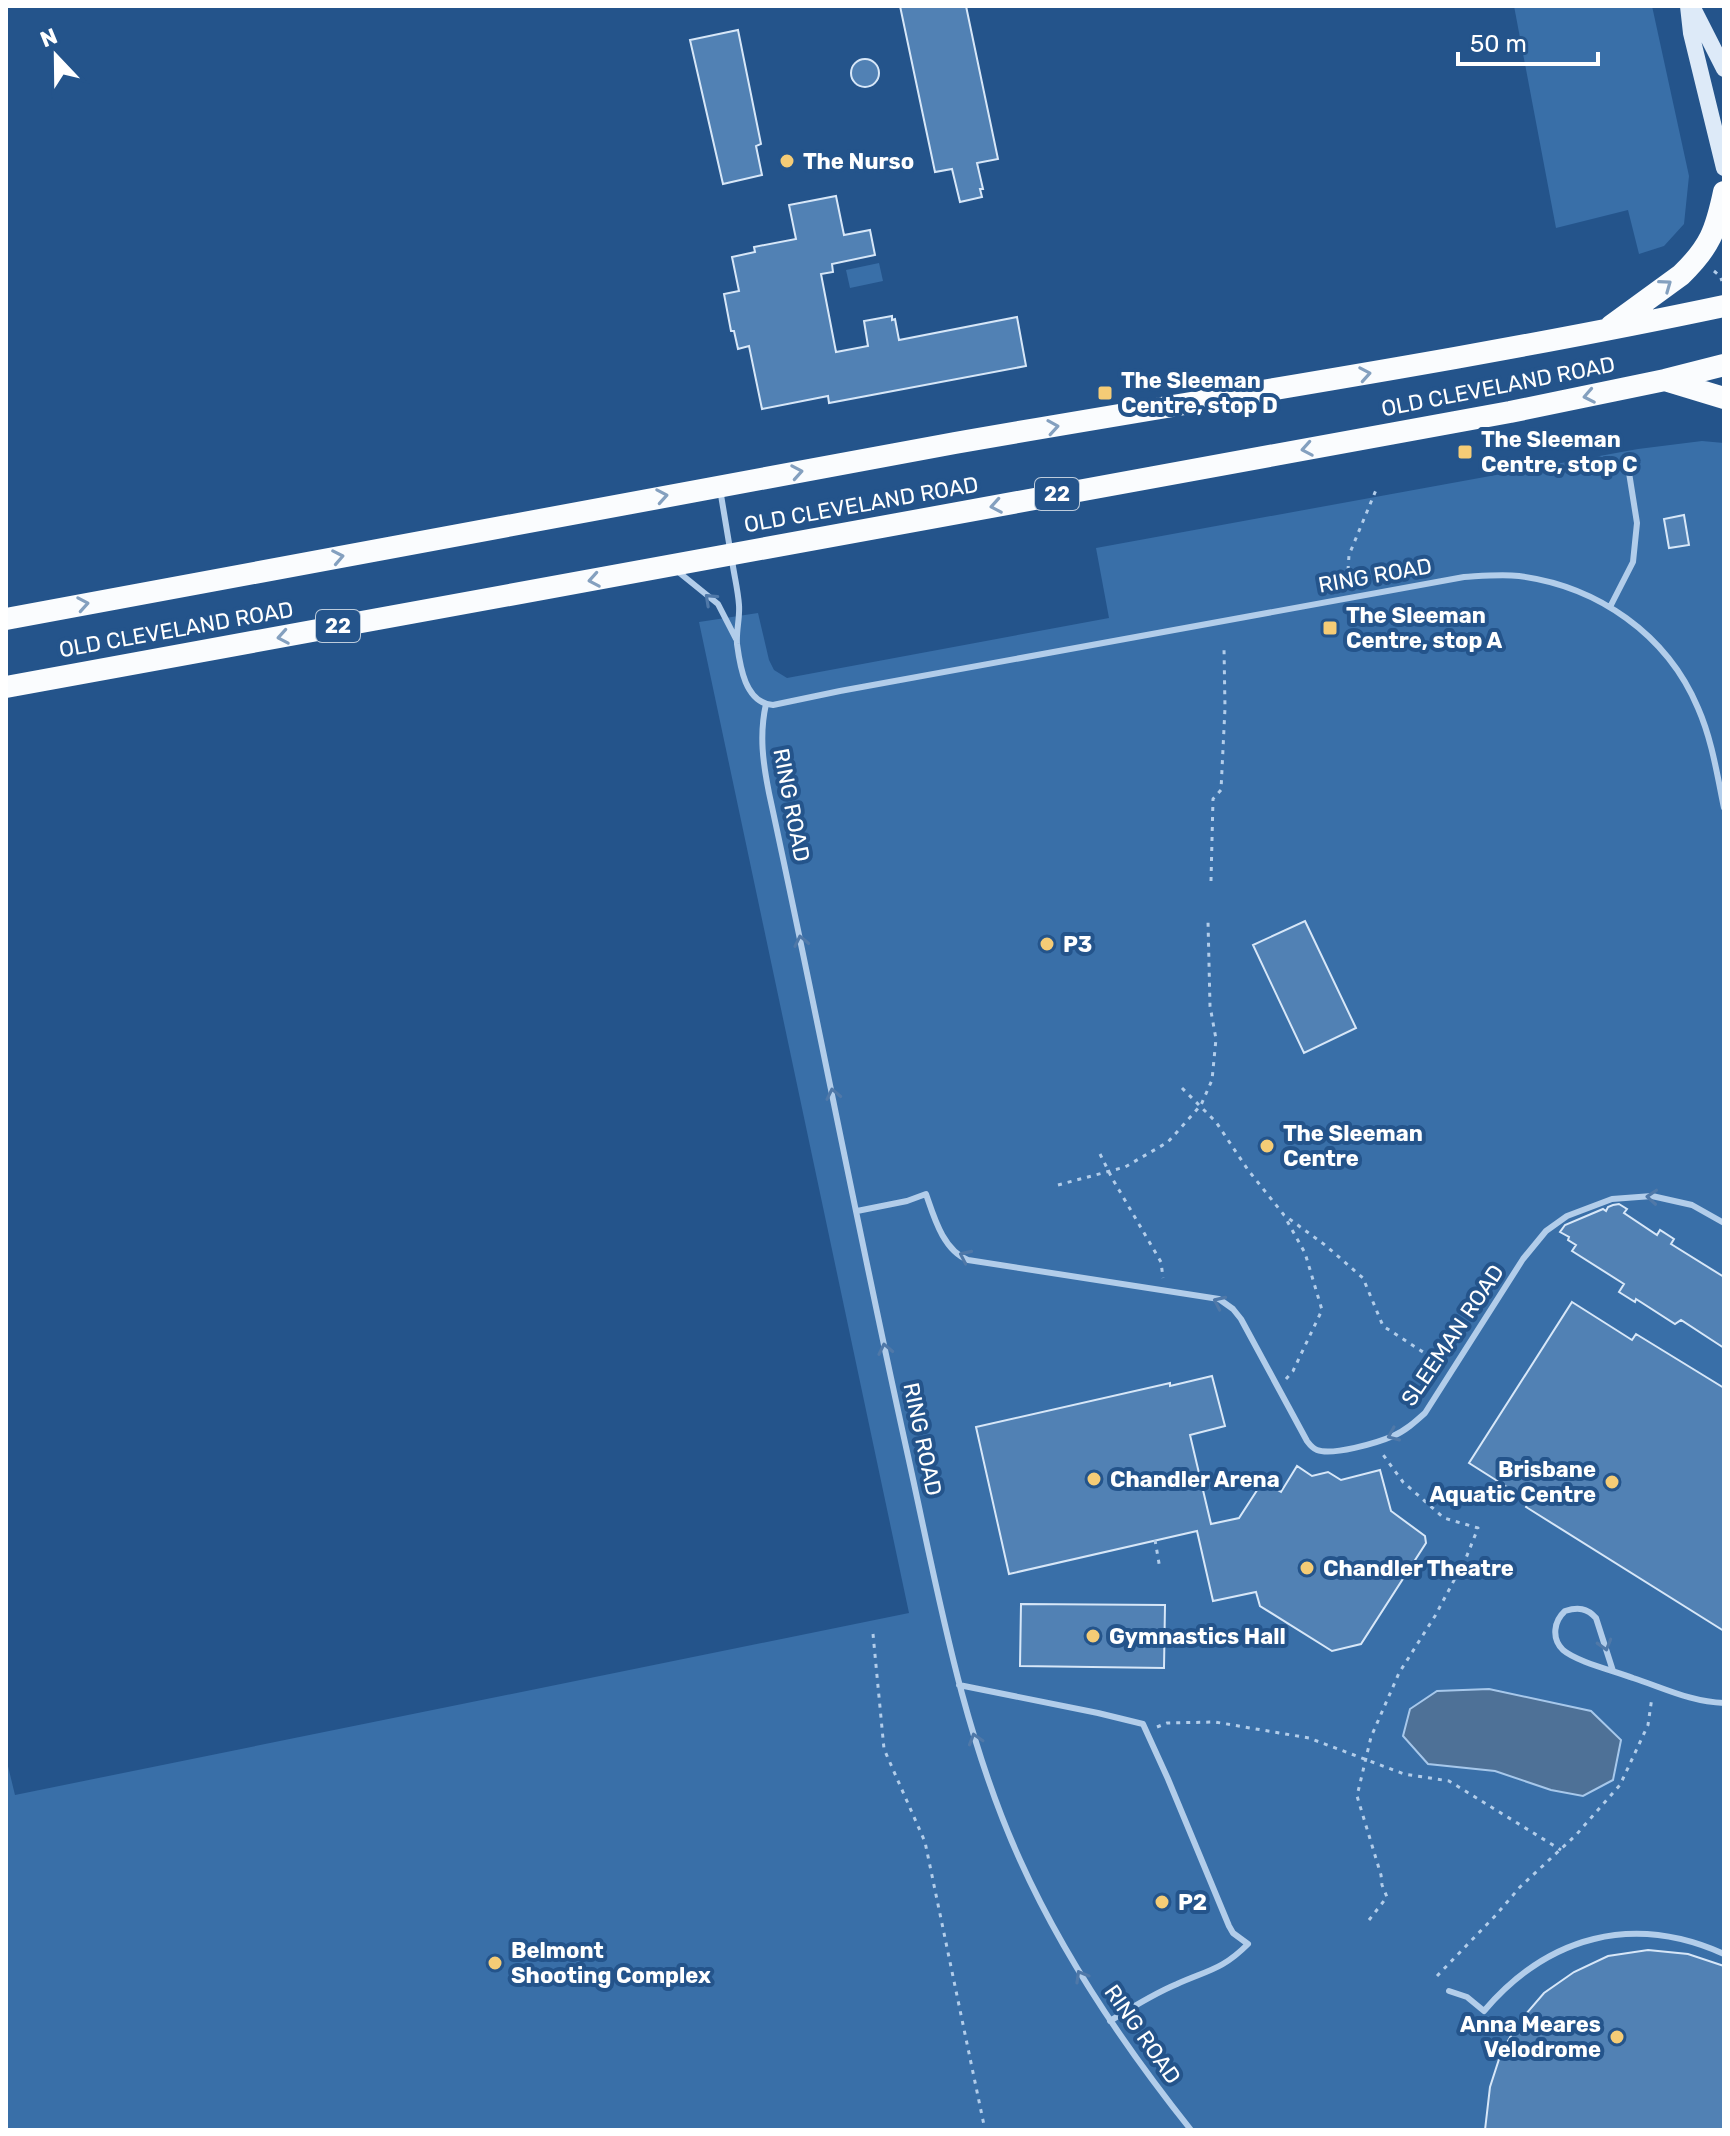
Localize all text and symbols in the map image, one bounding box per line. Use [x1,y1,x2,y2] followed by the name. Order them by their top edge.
[16,16,96,96] north arrow
[1458,16,1598,66] scale bar
[36,22,61,53] text: N
[1470,30,1527,58] text: 50 m
[803,148,914,175] place label: The Nurso
[778,152,796,170] marker: The Nurso
[1658,281,1672,295] one-way arrow
[1379,351,1617,422] street label: OLD CLEVELAND ROAD
[1121,367,1278,419] place label: The Sleeman Centre, stop D
[1358,367,1372,384] one-way arrow
[1096,384,1114,402] marker: The Sleeman Centre, stop D
[1582,387,1596,404] one-way arrow
[1046,419,1060,436] one-way arrow
[1481,426,1637,478] place label: The Sleeman Centre, stop C
[1300,440,1314,457] one-way arrow
[1456,443,1474,461] marker: The Sleeman Centre, stop C
[790,464,803,481] one-way arrow
[742,471,980,538] street label: OLD CLEVELAND ROAD
[1035,478,1079,510] road number: 22
[655,488,669,505] one-way arrow
[989,496,1003,513] one-way arrow
[332,549,345,566] one-way arrow
[1316,552,1434,599] street label: RING ROAD
[587,570,600,587] one-way arrow
[705,593,719,608] one-way arrow
[57,596,295,663] street label: OLD CLEVELAND ROAD
[76,597,89,614] one-way arrow
[1346,602,1502,654] place label: The Sleeman Centre, stop A
[316,610,360,642] road number: 22
[1321,619,1339,637] marker: The Sleeman Centre, stop A
[276,627,290,644] one-way arrow
[767,746,816,864] street label: RING ROAD
[1063,931,1092,958] place label: P3
[793,935,810,949] one-way arrow
[1038,935,1056,953] marker: P3
[825,1088,842,1102] one-way arrow
[1283,1120,1423,1172] place label: The Sleeman Centre
[1258,1137,1276,1155] marker: The Sleeman Centre
[1645,1189,1658,1206] one-way arrow
[958,1249,973,1265] one-way arrow
[1395,1260,1510,1411] street label: SLEEMAN ROAD
[1212,1296,1227,1312] one-way arrow
[877,1343,894,1356] one-way arrow
[897,1380,948,1498] street label: RING ROAD
[1387,1425,1401,1441] one-way arrow
[1430,1456,1596,1508] place label: Brisbane Aquatic Centre
[1110,1466,1280,1493] place label: Chandler Arena
[1085,1470,1103,1488] marker: Chandler Arena
[1603,1473,1621,1491] marker: Brisbane Aquatic Centre
[1323,1555,1514,1582] place label: Chandler Theatre
[1298,1559,1316,1577] marker: Chandler Theatre
[1109,1623,1286,1650] place label: Gymnastics Hall
[1084,1627,1102,1645] marker: Gymnastics Hall
[1596,1637,1613,1651] one-way arrow
[968,1732,984,1746] one-way arrow
[1178,1889,1207,1916] place label: P2
[1153,1893,1171,1911] marker: P2
[511,1937,711,1989] place label: Belmont Shooting Complex
[486,1954,504,1972] marker: Belmont Shooting Complex
[1075,1970,1091,1984] one-way arrow
[1099,1979,1187,2089] street label: RING ROAD
[1460,2011,1601,2063] place label: Anna Meares Velodrome
[1608,2028,1626,2046] marker: Anna Meares Velodrome

